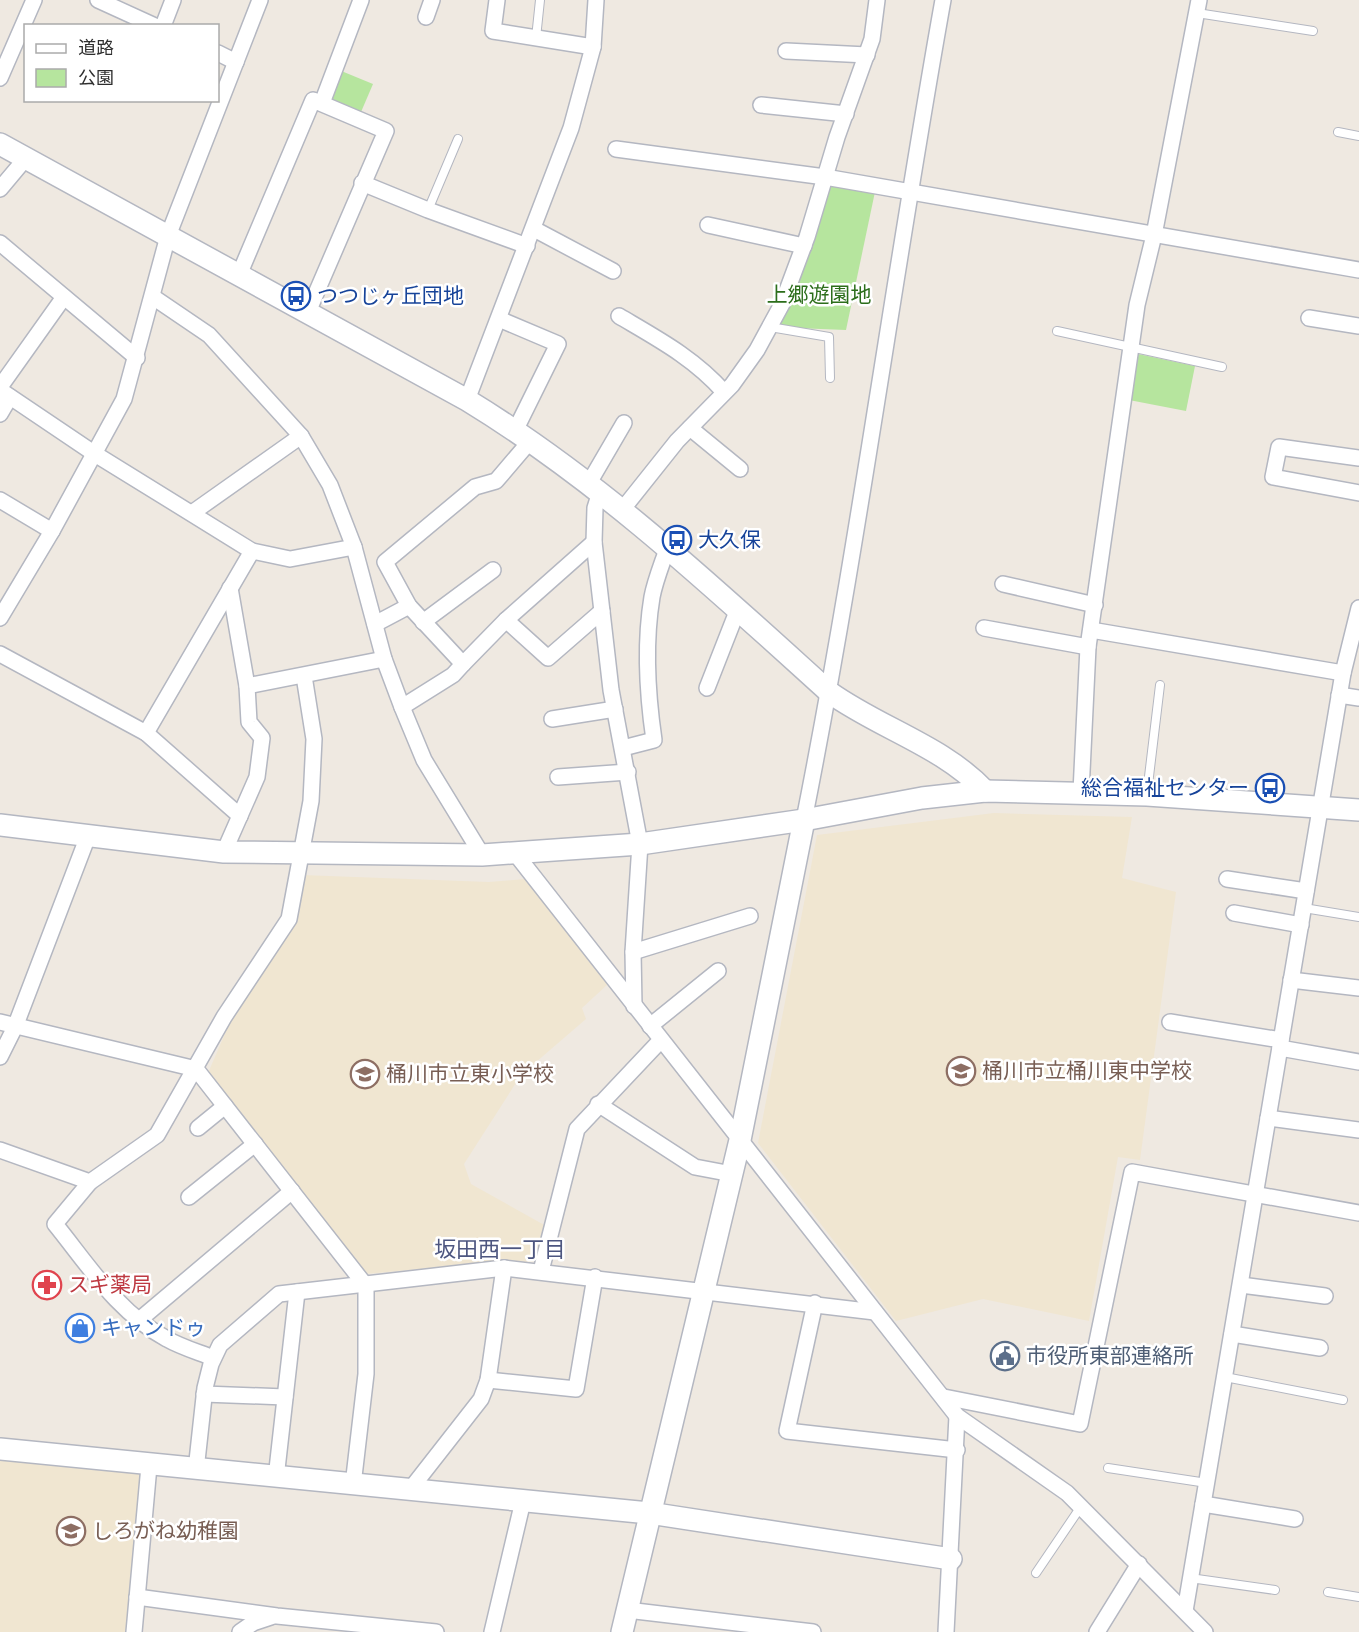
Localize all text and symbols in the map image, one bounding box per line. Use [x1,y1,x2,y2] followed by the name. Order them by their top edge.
[24,24,219,102] legend
[78,38,114,58] text: 道路
[78,68,114,88] text: 公園
[280,280,312,312] bus stop icon: つつじヶ丘団地
[767,283,872,306] park label: 上郷遊園地
[317,284,464,307] place label: つつじヶ丘団地
[661,524,693,556] bus stop icon: 大久保
[698,528,761,551] place label: 大久保
[1254,772,1286,804] bus stop icon: 総合福祉センター
[1081,776,1249,799] place label: 総合福祉センター
[945,1055,977,1087] school or university icon: 桶川市立桶川東中学校
[349,1058,381,1090] school or university icon: 桶川市立東小学校
[982,1059,1192,1082] place label: 桶川市立桶川東中学校
[386,1062,554,1085] place label: 桶川市立東小学校
[434,1237,566,1262] district label: 坂田西一丁目
[31,1269,63,1301] pharmacy icon: スギ薬局
[68,1273,152,1296] place label: スギ薬局
[64,1312,96,1344] shop icon: キャンドゥ
[101,1316,206,1339] place label: キャンドゥ
[989,1340,1021,1372] public building icon: 市役所東部連絡所
[1026,1344,1194,1367] place label: 市役所東部連絡所
[55,1515,87,1547] school or university icon: しろがね幼稚園
[92,1519,239,1542] place label: しろがね幼稚園

